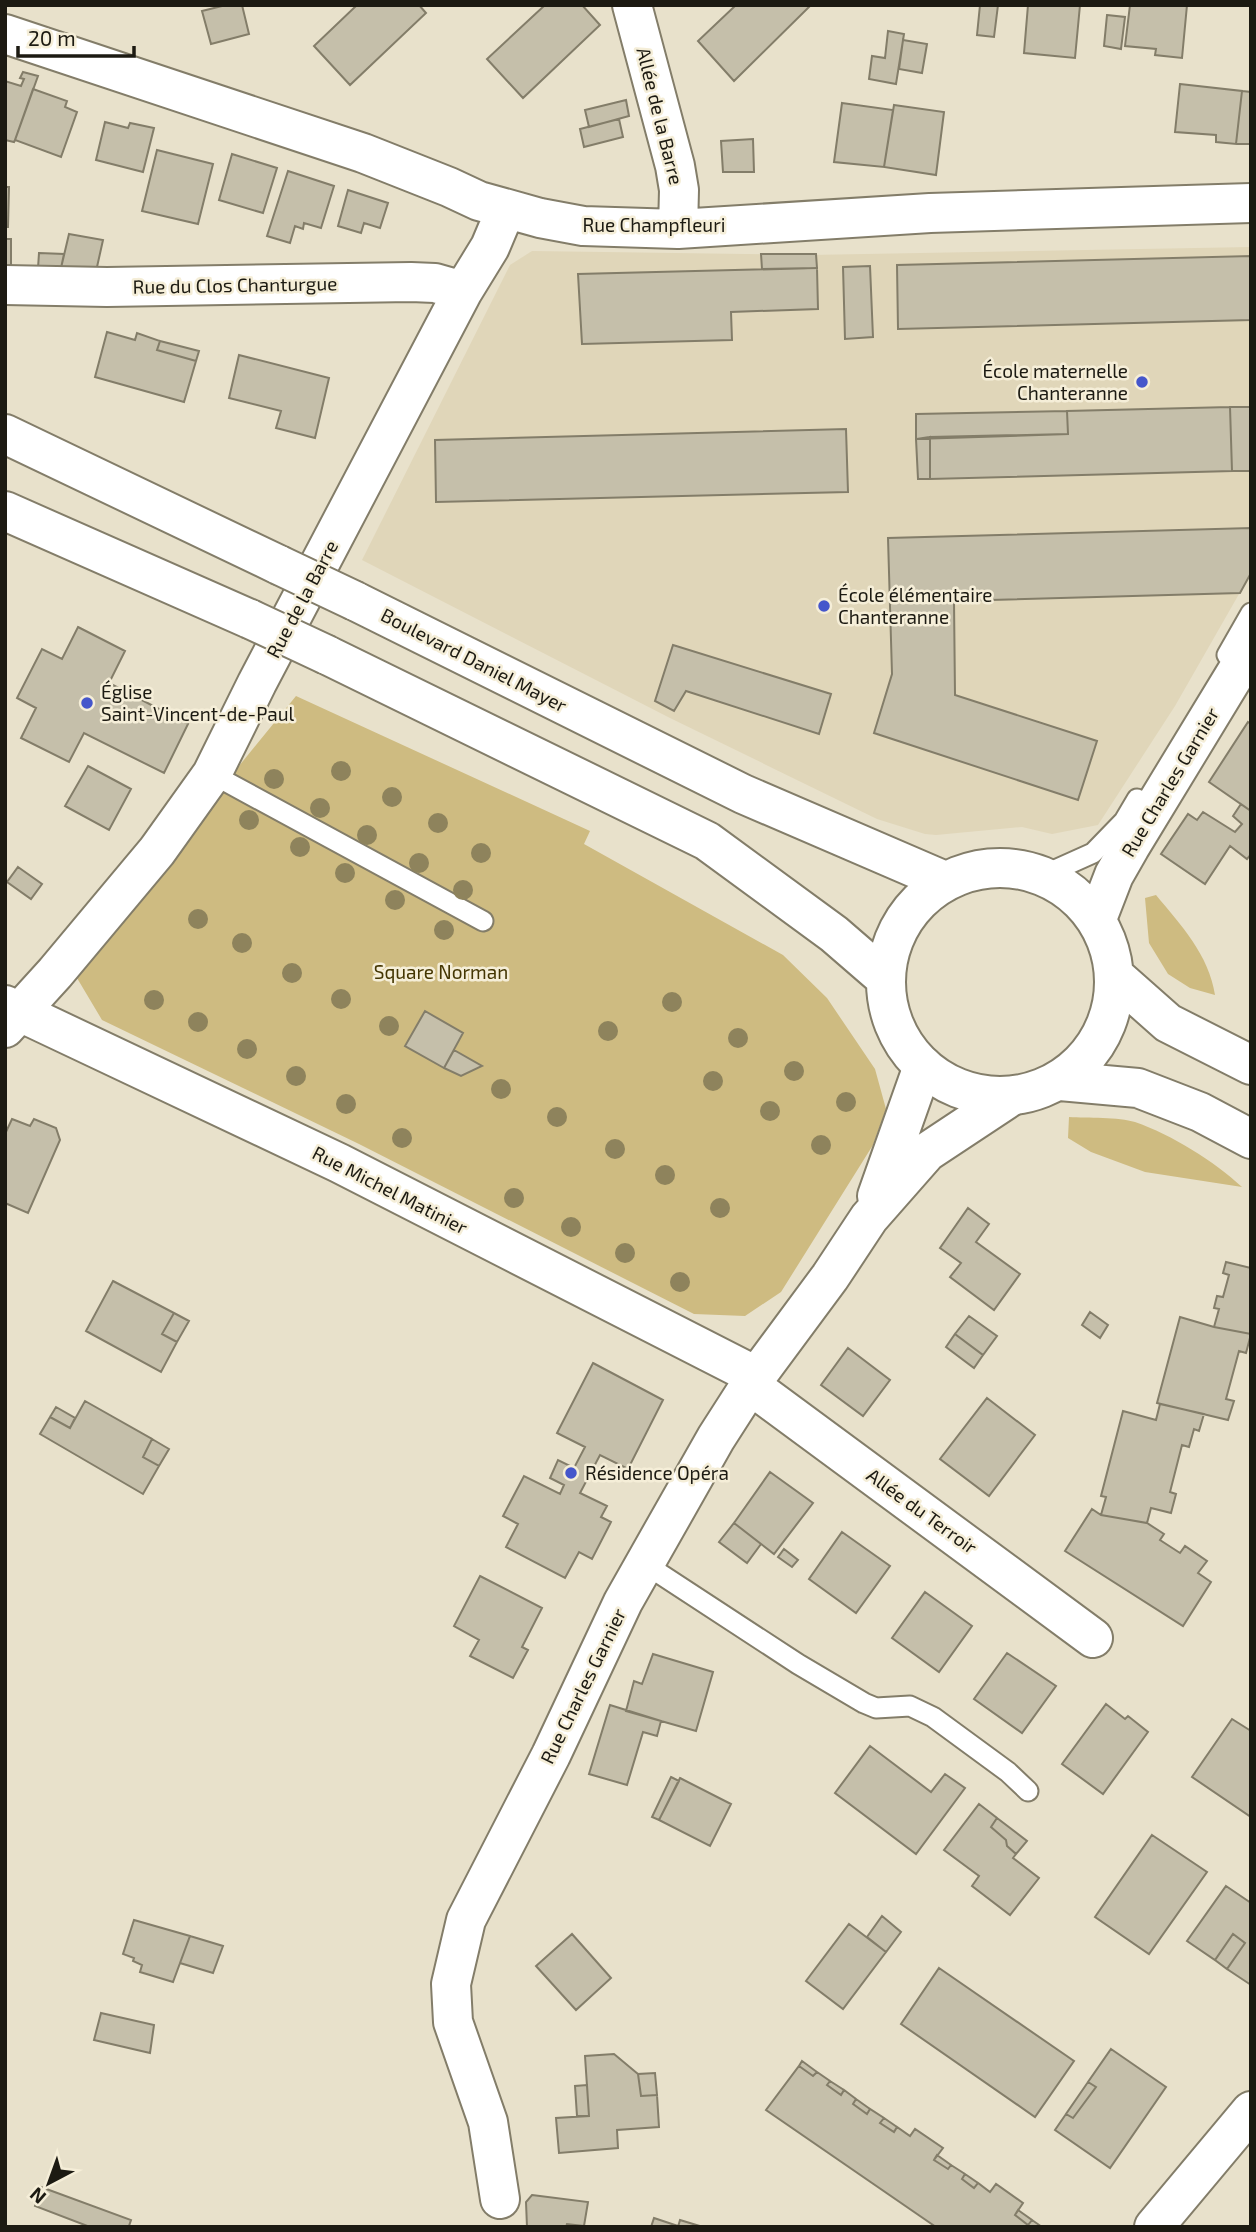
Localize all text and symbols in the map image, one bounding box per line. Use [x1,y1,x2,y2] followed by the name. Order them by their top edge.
[18,14,133,58] scale bar
[28,25,76,50] text: 20 m
[632,45,689,187] street label: Allée de la Barre
[582,213,726,236] street label: Rue Champfleuri
[132,271,338,298] street label: Rue du Clos Chanturgue
[982,359,1128,404] place label: École maternelle Chanteranne
[1134,374,1150,390] marker: École maternelle Chanteranne
[261,536,342,662] street label: Rue de la Barre
[838,583,993,628] place label: École élémentaire Chanteranne
[816,598,832,614] marker: École élémentaire Chanteranne
[377,603,571,717] street label: Boulevard Daniel Mayer
[101,680,295,725] place label: Église Saint-Vincent-de-Paul
[79,695,95,711] marker: Église Saint-Vincent-de-Paul
[1116,703,1223,861] street label: Rue Charles Garnier
[374,960,508,983] park label: Square Norman
[309,1141,472,1239] street label: Rue Michel Matinier
[585,1461,729,1484] place label: Résidence Opéra
[863,1463,982,1558] street label: Allée du Terroir
[563,1465,579,1481] marker: Résidence Opéra
[535,1604,630,1767] street label: Rue Charles Garnier
[14,2148,84,2218] north arrow
[25,2183,50,2209] text: N

